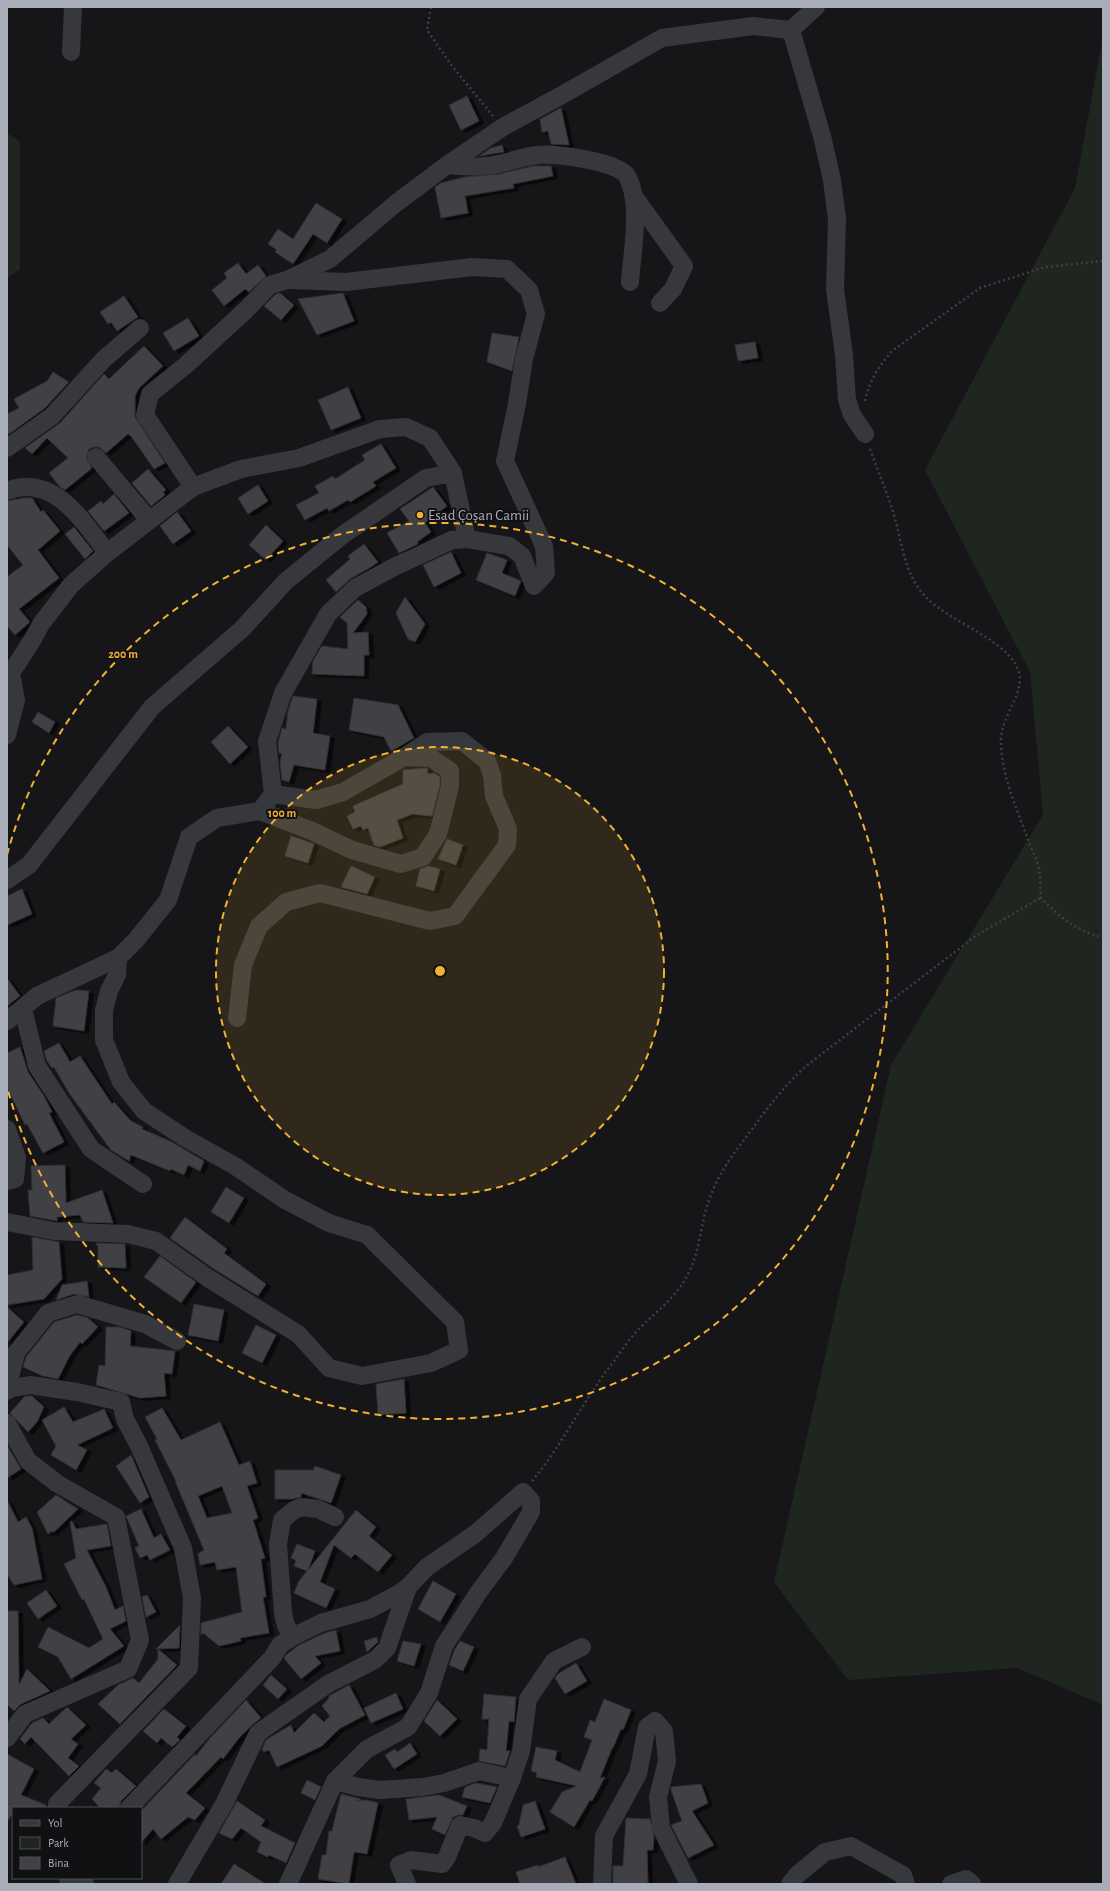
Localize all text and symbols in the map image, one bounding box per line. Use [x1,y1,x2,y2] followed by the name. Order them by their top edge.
[428,508,529,523] place label: Esad Çoşan Camii
[415,510,425,520] marker: Esad Çoşan Camii
[108,648,138,660] text: 200 m
[268,807,296,819] text: 100 m
[433,964,447,978] centre of rings
[12,1807,142,1879] legend
[48,1817,62,1829] text: Yol
[48,1837,69,1849] text: Park
[48,1857,70,1869] text: Bina

